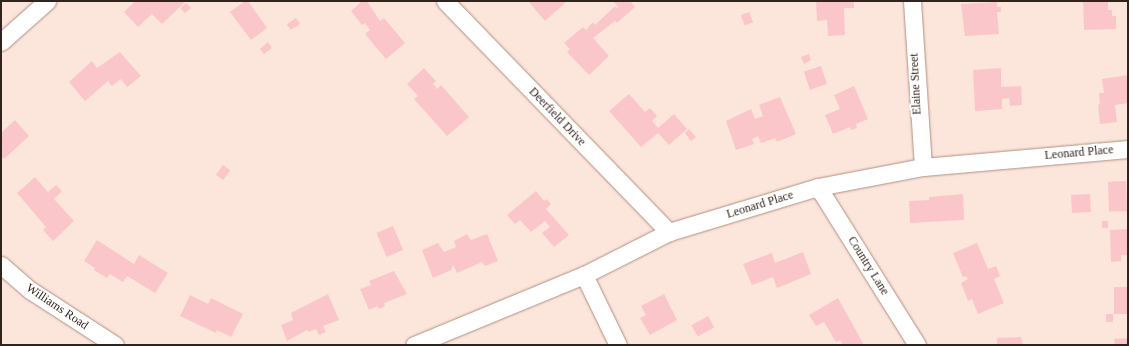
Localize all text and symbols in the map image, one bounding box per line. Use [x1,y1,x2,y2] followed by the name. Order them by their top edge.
[907,53,925,115] street label: Elaine Street
[526,85,588,149] street label: Deerfield Drive
[1044,143,1114,163] street label: Leonard Place
[725,188,795,222] street label: Leonard Place
[844,234,892,298] street label: Country Lane
[23,281,91,333] street label: Williams Road

